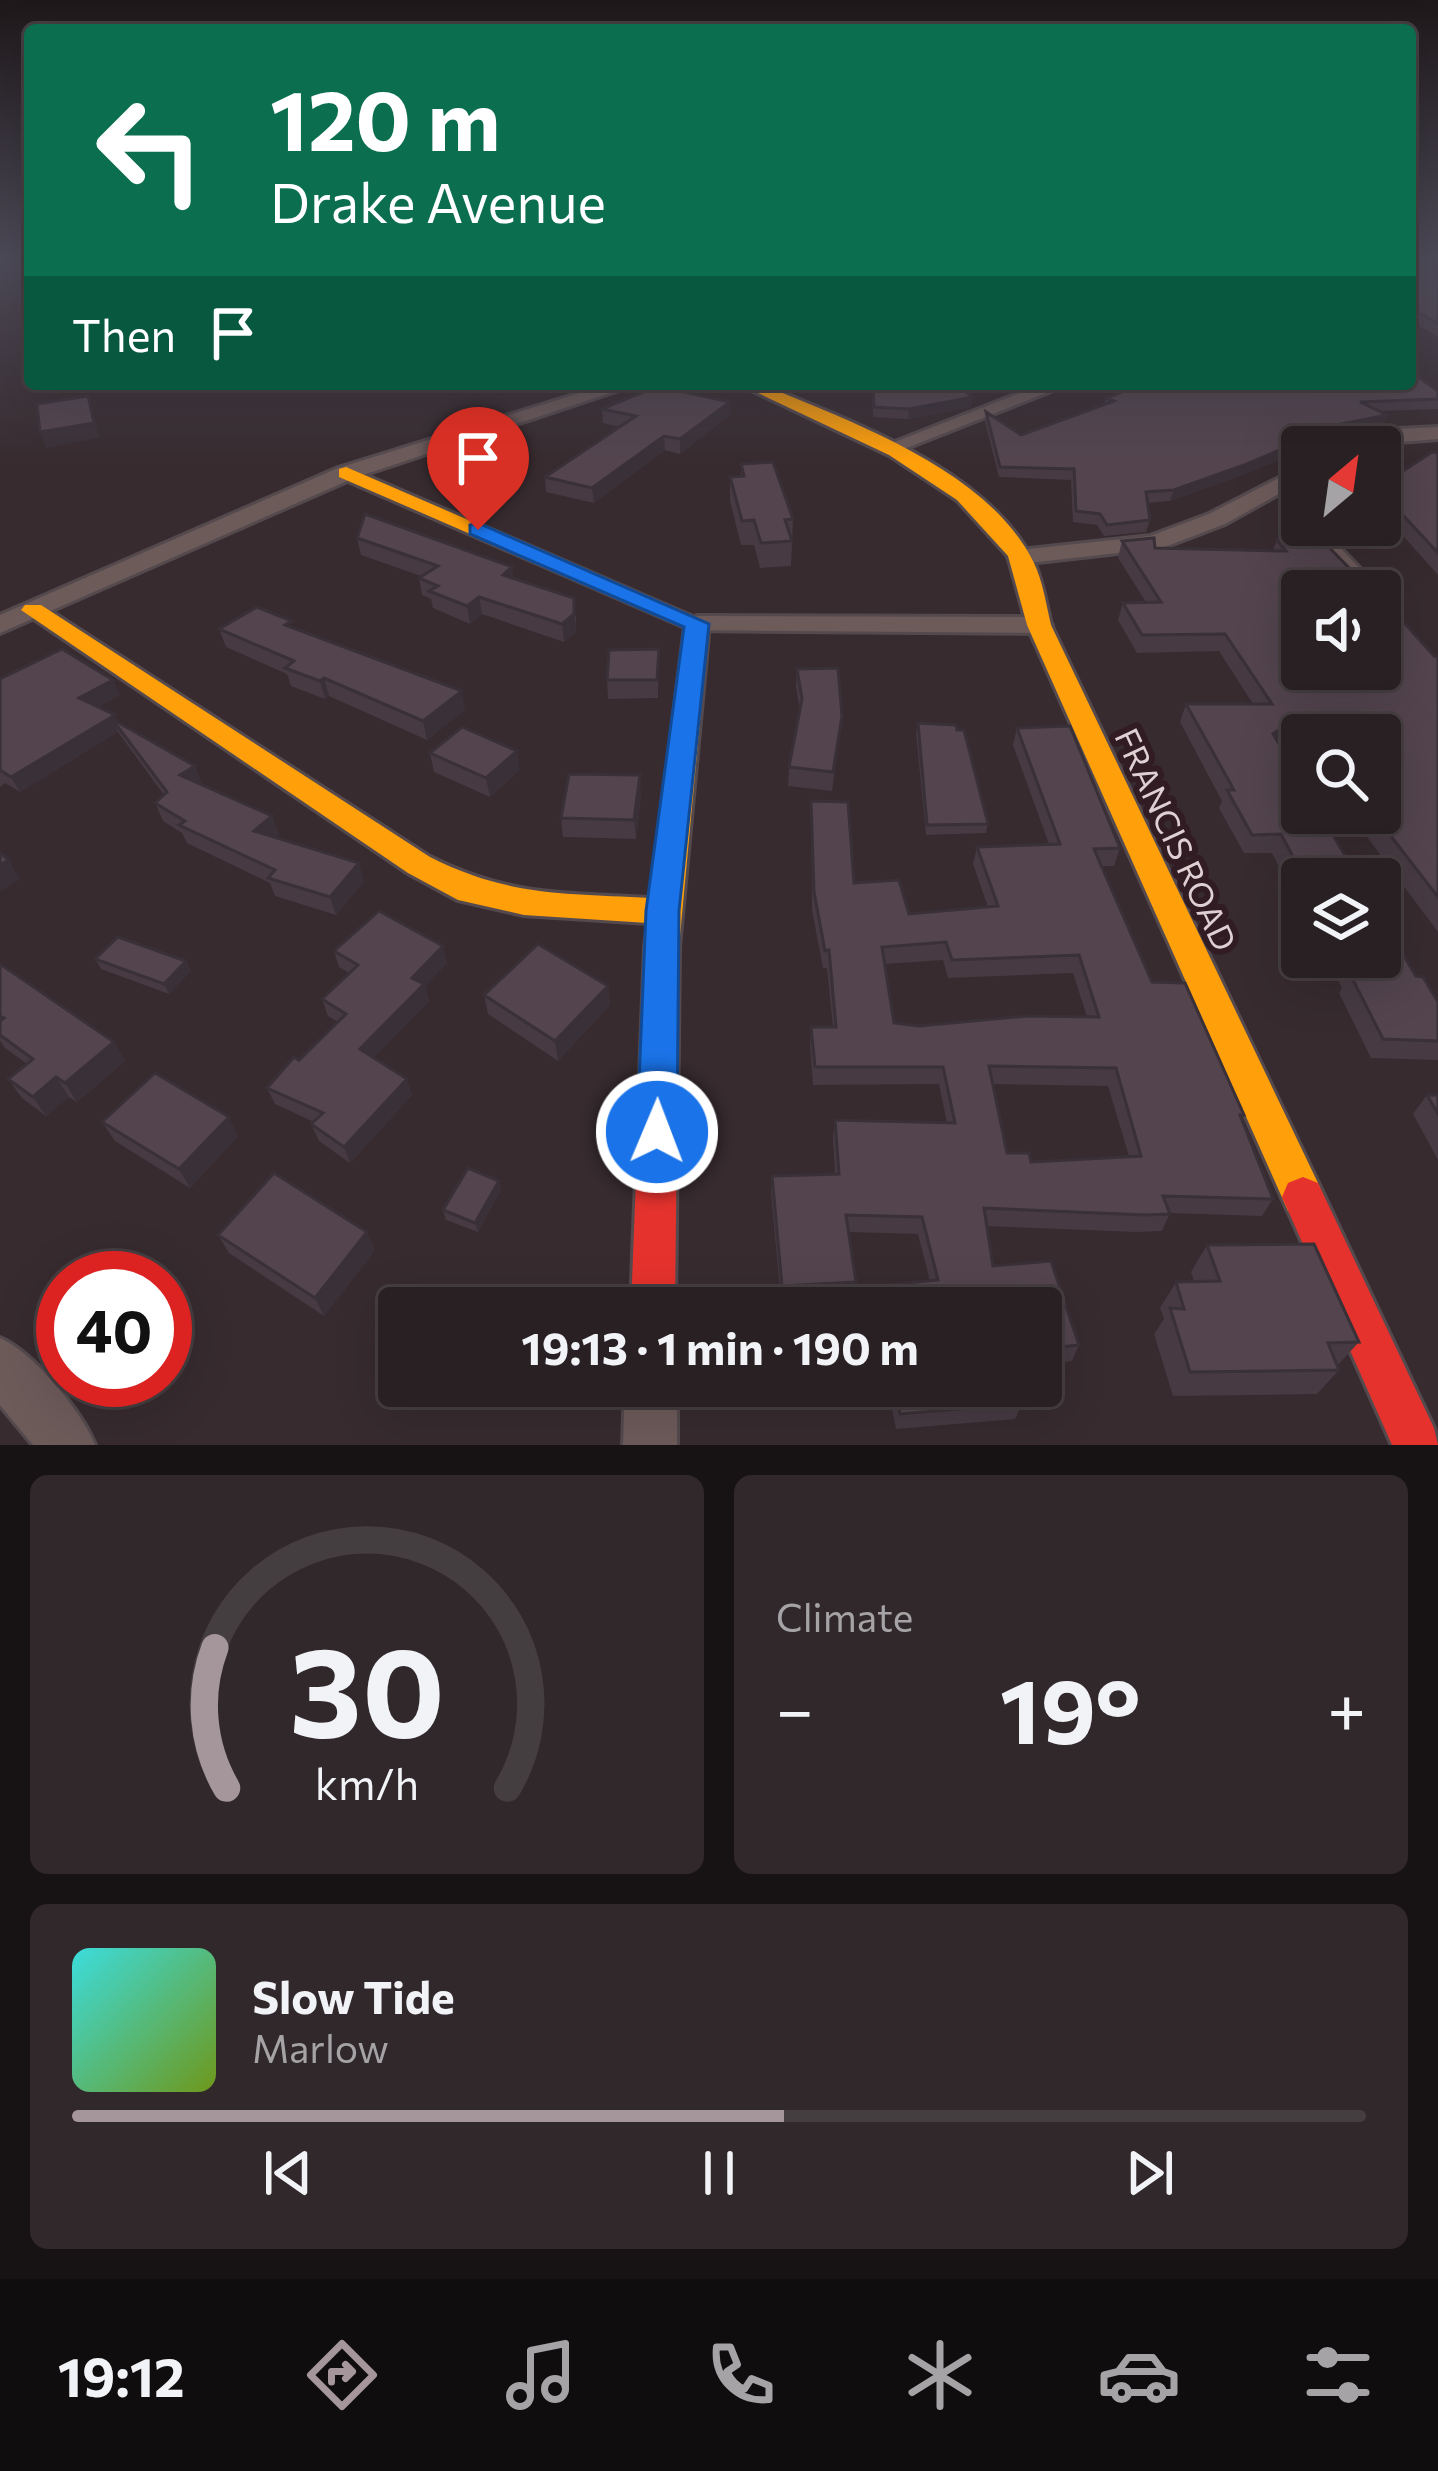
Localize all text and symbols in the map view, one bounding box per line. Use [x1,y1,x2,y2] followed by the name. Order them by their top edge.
[270,66,500,168] text: 120 m
[72,72,228,228] icon: left
[270,168,606,234] text: Drake Avenue
[200,300,266,366] icon: arrive
[72,306,176,361] text: Then
[427,407,529,530] pin
[445,425,511,491] icon: arrive
[1281,426,1401,546] north arrow
[1281,426,1401,978] map controls
[1281,570,1401,690] button: sound
[1281,714,1401,834] button: search
[1108,721,1246,957] street label: FRANCIS ROAD
[1281,858,1401,978] button: layers
[594,1069,720,1195] position arrow
[36,1251,192,1407] speed limit sign: 40
[521,1319,919,1374] text: 19:13 · 1 min · 190 m
[776,1592,913,1640] text: Climate
[289,1610,445,1763] text: 30
[1000,1652,1141,1763] text: 19°
[776,1667,814,1748] text: −
[1327,1667,1366,1748] text: +
[315,1755,419,1808] text: km/h
[252,1968,455,2023] text: Slow Tide
[252,2023,389,2071] text: Marlow
[255,2140,321,2206] icon: previous
[686,2140,752,2206] icon: pause
[1117,2140,1183,2206] icon: next
[300,2333,384,2417] icon: directions
[499,2333,583,2417] icon: music
[699,2333,783,2417] icon: phone
[898,2333,982,2417] icon: climate
[1097,2333,1181,2417] icon: car
[1296,2333,1380,2417] icon: filters
[58,2342,185,2408] text: 19:12

